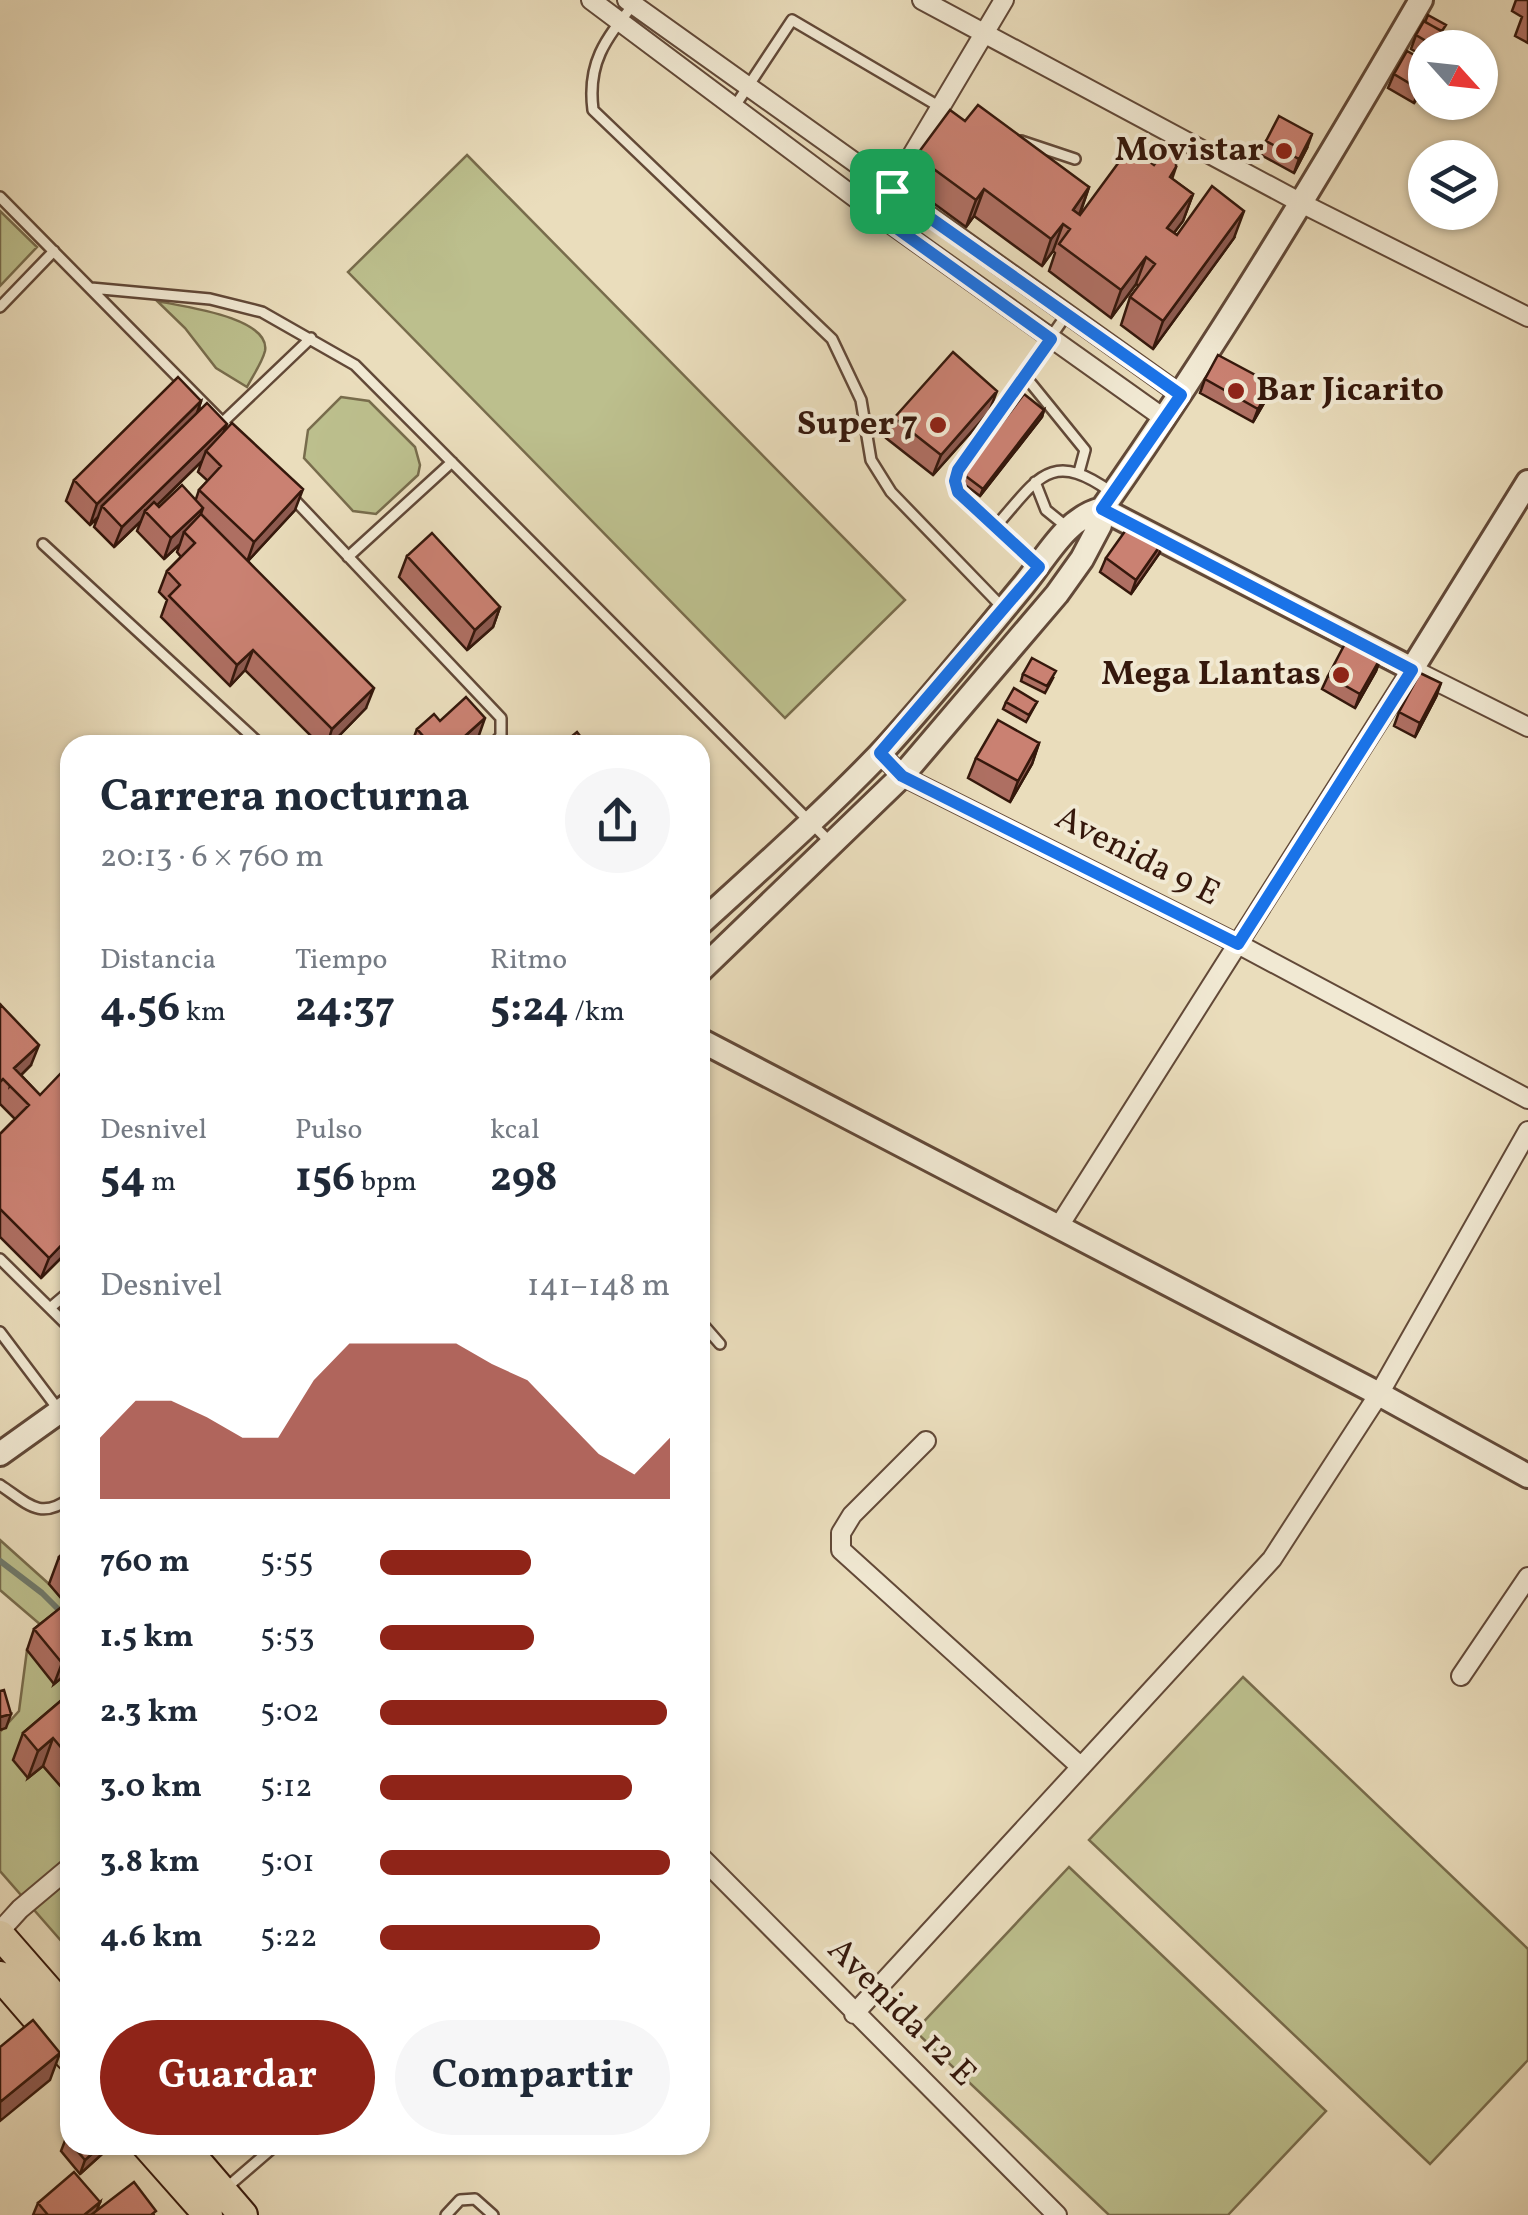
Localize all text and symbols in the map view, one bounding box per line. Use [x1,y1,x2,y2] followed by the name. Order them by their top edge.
[1408,30,1498,120] north arrow
[1408,30,1498,230] map controls
[1115,127,1264,175] place label: Movistar
[1273,140,1295,162] marker: Movistar
[1408,140,1498,230] button: layers
[850,149,935,234] pin
[865,164,920,219] icon: arrive
[1256,367,1444,415] place label: Bar Jicarito
[1225,380,1247,402] marker: Bar Jicarito
[797,401,918,449] place label: Super 7
[927,414,949,436] marker: Super 7
[1101,651,1321,699] place label: Mega Llantas
[1330,664,1352,686] marker: Mega Llantas
[100,767,470,830] text: Carrera nocturna
[565,768,670,873] button: share
[1046,795,1228,919] street label: Avenida 9 E
[100,836,324,880] text: 20:13 · 6 × 760 m
[100,941,216,980] text: Distancia
[295,941,387,980] text: Tiempo
[490,941,567,980] text: Ritmo
[100,980,180,1039] text: 4.56
[295,980,395,1039] text: 24:37
[490,980,569,1039] text: 5:24
[180,993,226,1032] text: km
[569,993,625,1032] text: /km
[100,1111,207,1150] text: Desnivel
[295,1111,362,1150] text: Pulso
[490,1111,540,1150] text: kcal
[100,1150,146,1209] text: 54
[295,1150,355,1209] text: 156
[490,1150,558,1209] text: 298
[146,1163,176,1202] text: m
[355,1163,417,1202] text: bpm
[100,1265,222,1309] text: Desnivel
[527,1265,670,1309] text: 141–148 m
[100,1541,190,1585] text: 760 m
[260,1541,314,1585] text: 5:55
[100,1616,194,1660] text: 1.5 km
[260,1616,315,1660] text: 5:53
[100,1691,198,1735] text: 2.3 km
[260,1691,319,1735] text: 5:02
[100,1766,202,1810] text: 3.0 km
[260,1766,313,1810] text: 5:12
[100,1841,200,1885] text: 3.8 km
[260,1841,315,1885] text: 5:01
[100,1916,203,1960] text: 4.6 km
[260,1916,317,1960] text: 5:22
[816,1928,986,2098] street label: Avenida 12 E
[100,2020,375,2135] button: Guardar
[395,2020,670,2135] button: Compartir

